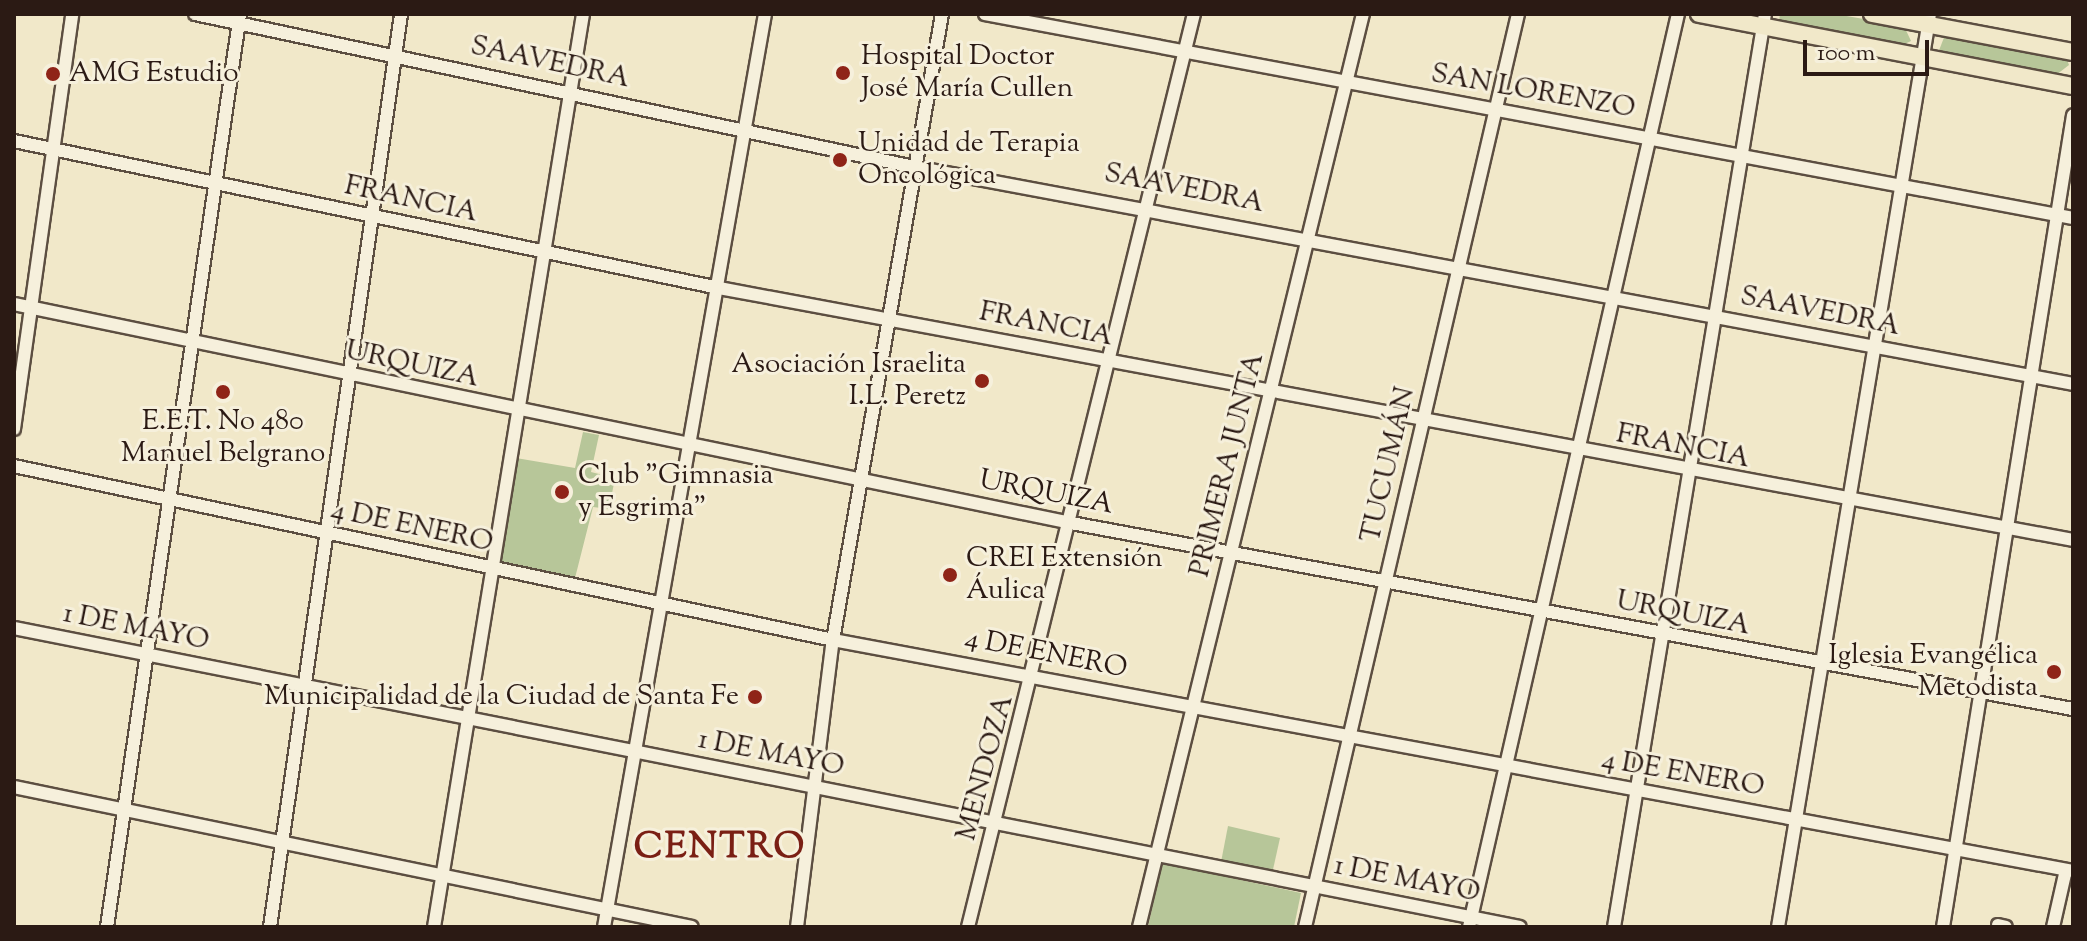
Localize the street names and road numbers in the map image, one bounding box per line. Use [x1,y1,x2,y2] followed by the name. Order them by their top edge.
[467,30,633,96] street label: SAAVEDRA
[1428,58,1638,126] street label: SAN LORENZO
[1101,157,1267,221] street label: SAAVEDRA
[341,170,481,230] street label: FRANCIA
[1737,280,1903,344] street label: SAAVEDRA
[976,296,1116,354] street label: FRANCIA
[342,334,482,396] street label: URQUIZA
[1184,349,1272,581] street label: PRIMERA JUNTA
[1355,384,1423,546] street label: TUCUMÁN
[1613,418,1753,476] street label: FRANCIA
[976,464,1116,522] street label: URQUIZA
[328,493,496,561] street label: 4 DE ENERO
[1613,585,1753,643] street label: URQUIZA
[60,597,212,659] street label: 1 DE MAYO
[962,622,1130,686] street label: 4 DE ENERO
[950,691,1022,845] street label: MENDOZA
[695,723,847,785] street label: 1 DE MAYO
[1599,743,1767,805] street label: 4 DE ENERO
[1331,849,1483,911] street label: 1 DE MAYO

